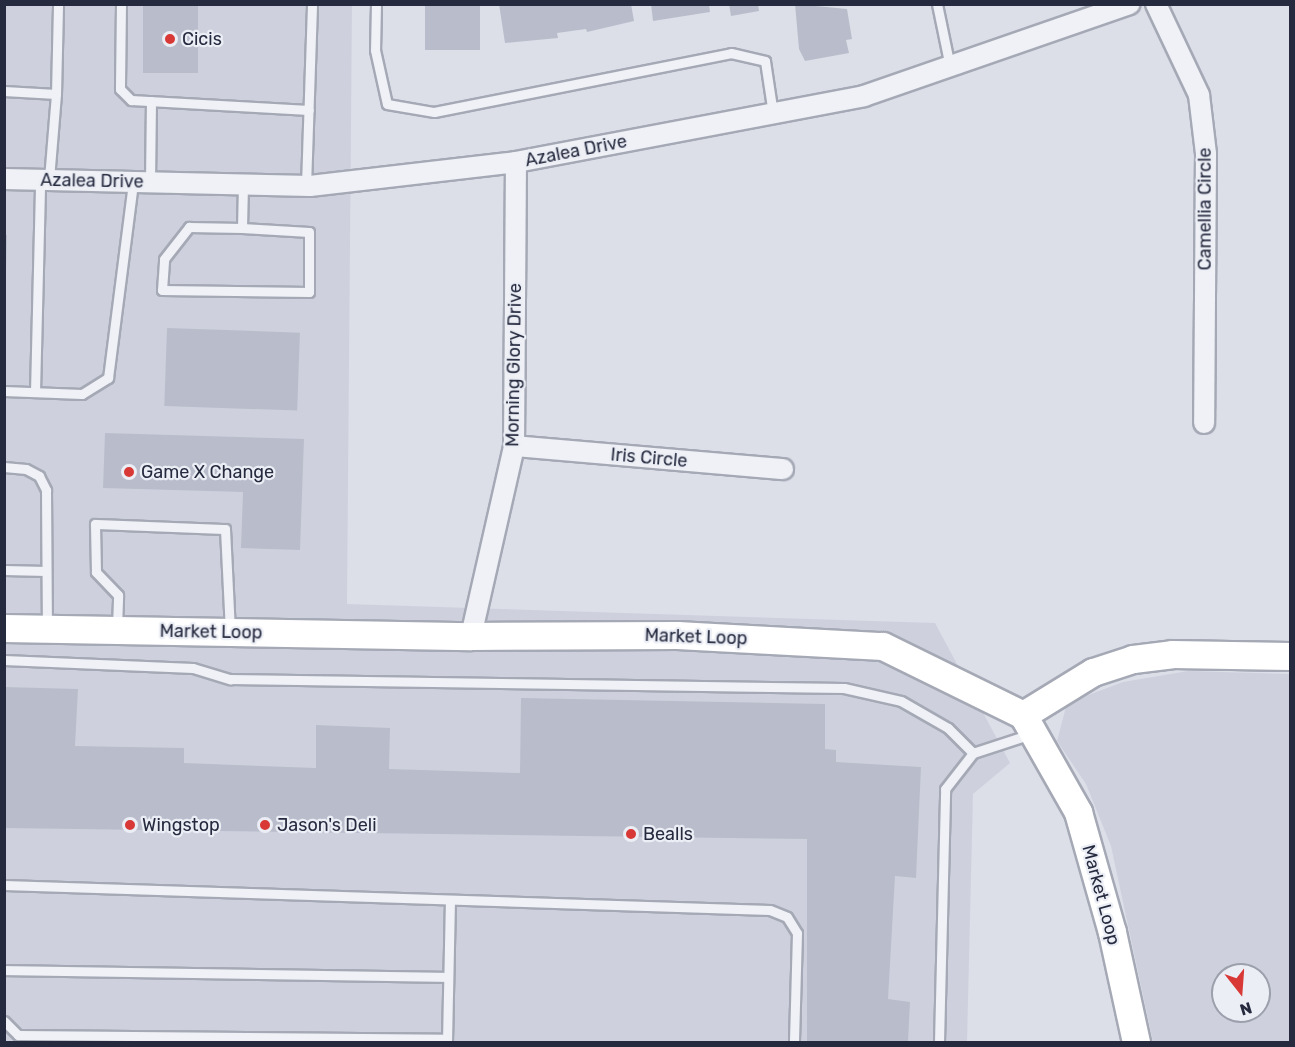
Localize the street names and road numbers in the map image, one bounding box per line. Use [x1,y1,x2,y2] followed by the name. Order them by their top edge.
[523,131,629,171] street label: Azalea Drive
[1194,148,1216,270] street label: Camellia Circle
[40,169,144,193] street label: Azalea Drive
[502,283,526,447] street label: Morning Glory Drive
[610,444,688,472] street label: Iris Circle
[159,620,263,644] street label: Market Loop
[644,624,748,650] street label: Market Loop
[1077,843,1125,947] street label: Market Loop

